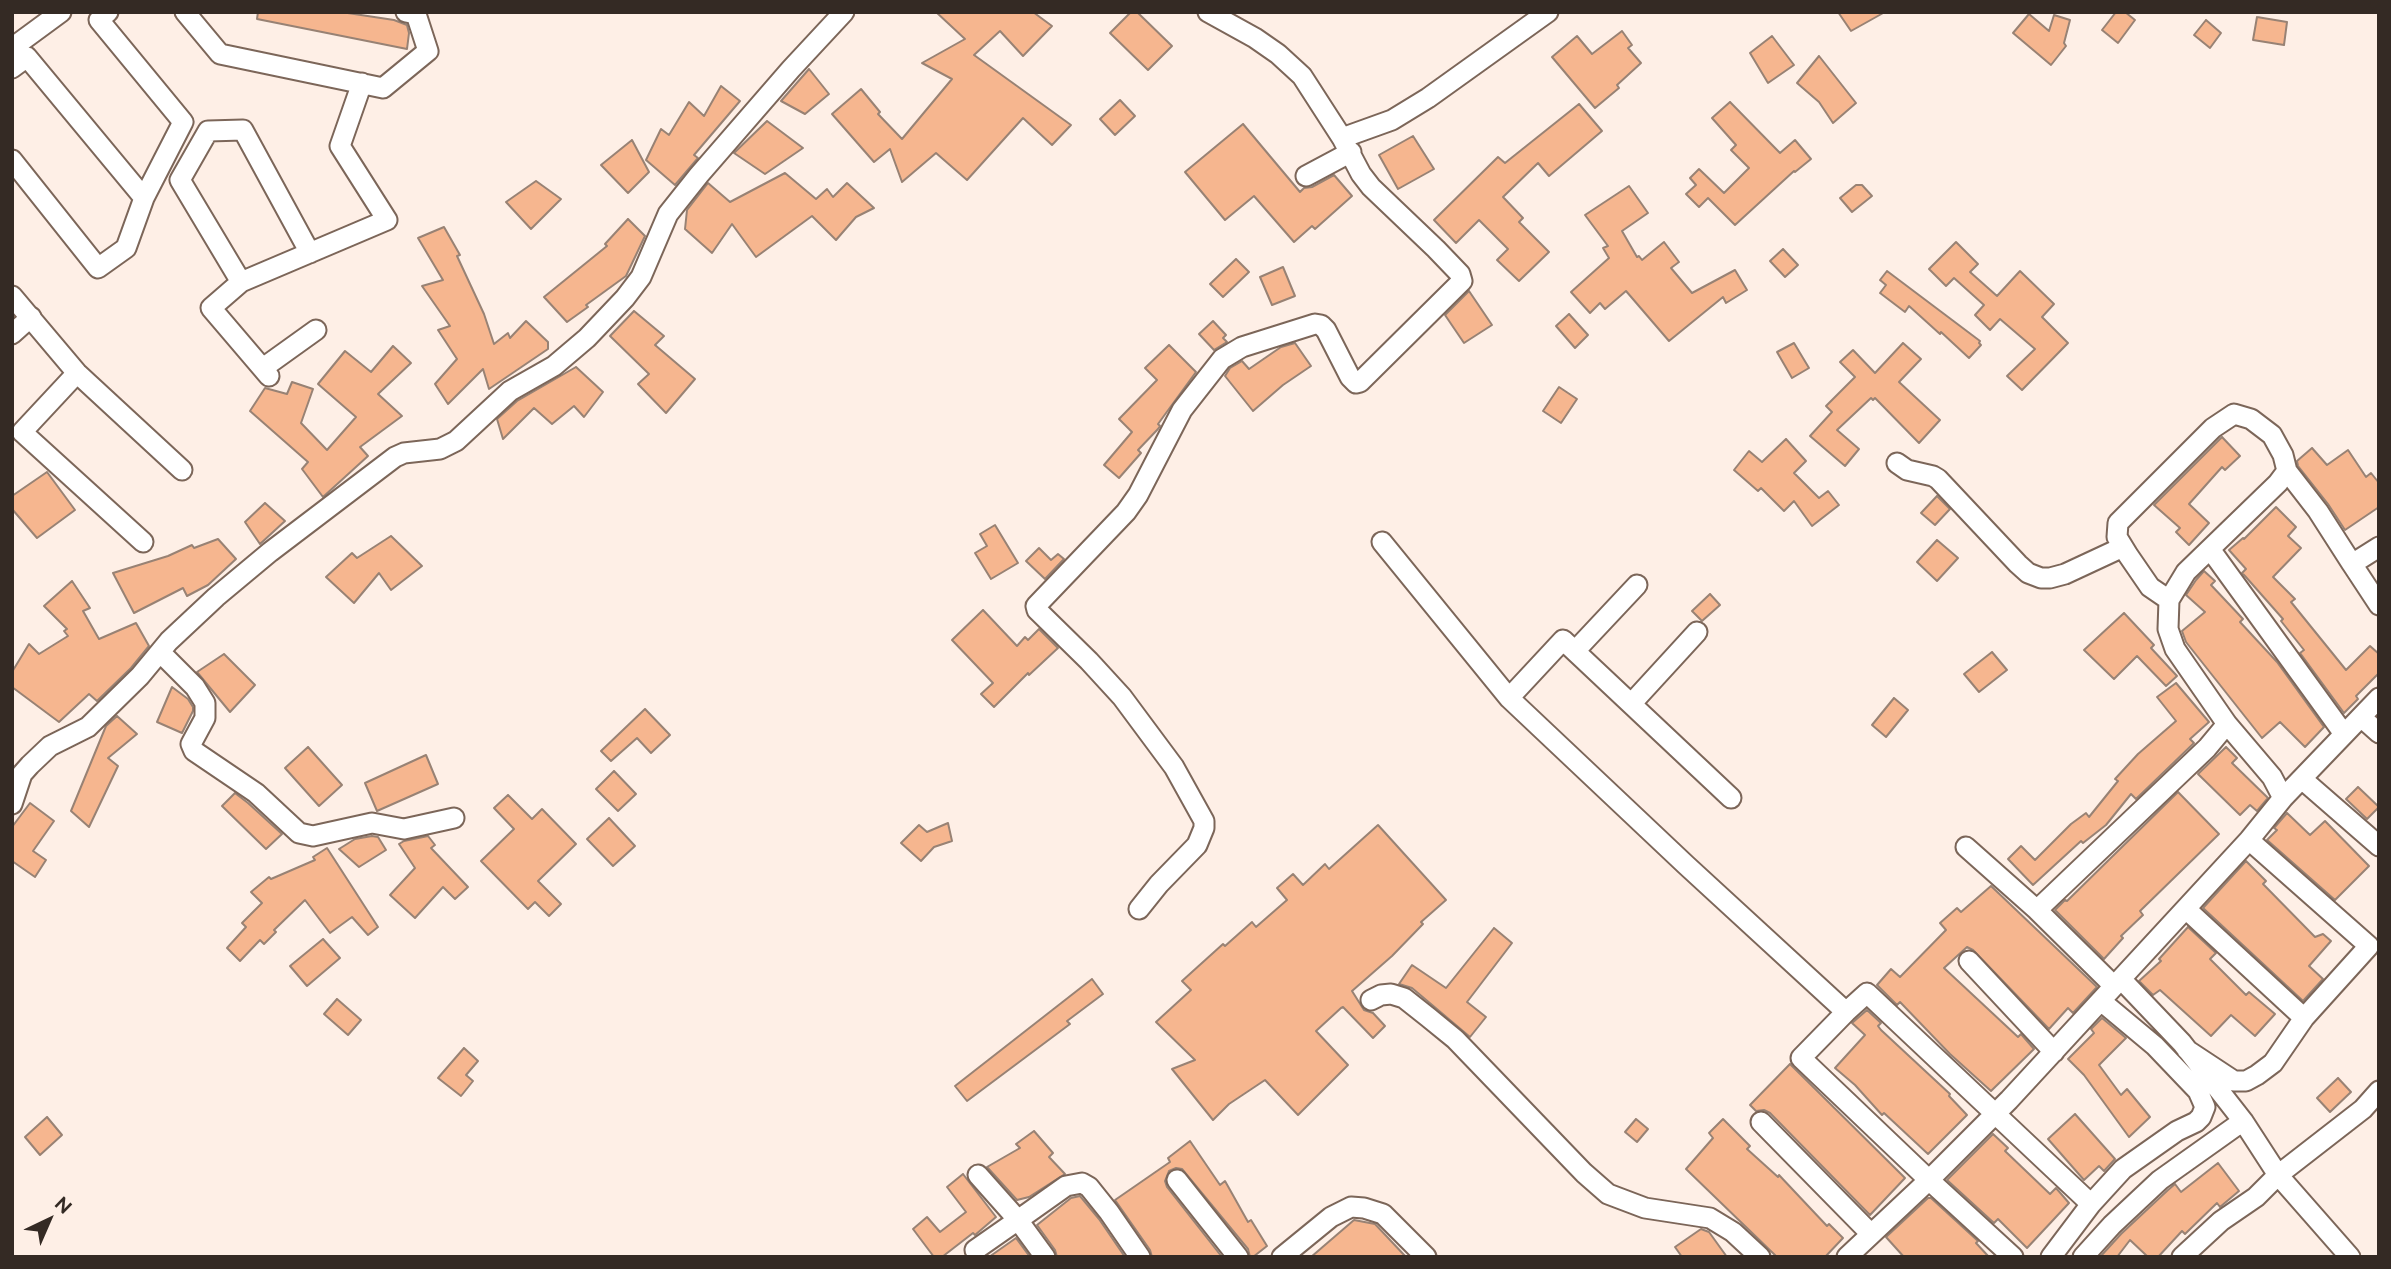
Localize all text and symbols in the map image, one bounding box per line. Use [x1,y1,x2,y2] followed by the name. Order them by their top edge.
[14,1185,84,1255] north arrow
[51,1192,76,1218] text: N

